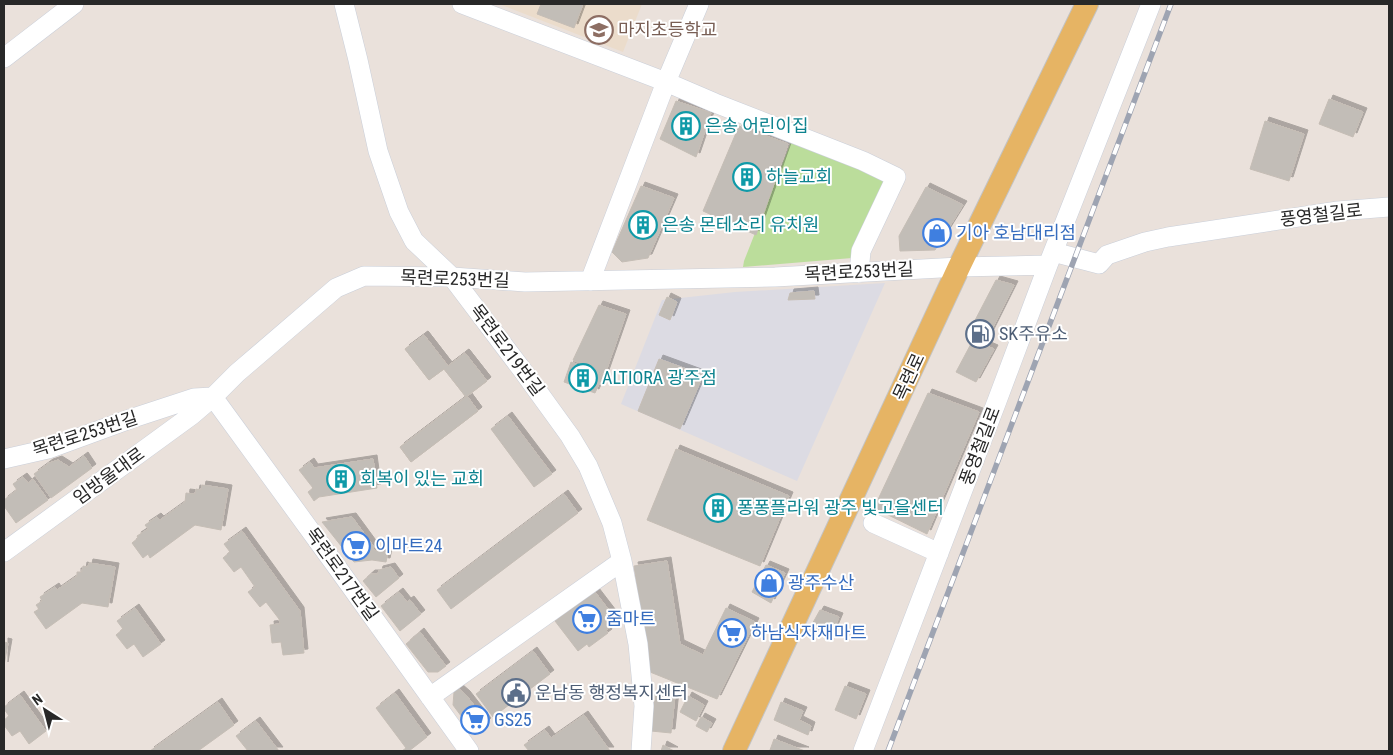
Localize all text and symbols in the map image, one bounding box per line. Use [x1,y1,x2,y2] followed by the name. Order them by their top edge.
[584,15,614,45] school or university icon: 마지초등학교
[618,19,717,40] place label: 마지초등학교
[671,111,701,141] building icon: 은송 어린이집
[705,115,809,136] place label: 은송 어린이집
[732,162,762,192] building icon: 하늘교회
[766,166,832,187] place label: 하늘교회
[1279,199,1363,230] street label: 풍영철길로
[628,210,658,240] building icon: 은송 몬테소리 유치원
[662,214,819,235] place label: 은송 몬테소리 유치원
[922,218,952,248] shop icon: 기아 호남대리점
[956,222,1076,243] place label: 기아 호남대리점
[804,258,914,285] street label: 목련로253번길
[400,266,510,291] street label: 목련로253번길
[466,300,549,400] street label: 목련로219번길
[965,319,995,349] fuel station icon: SK주유소
[999,323,1068,344] place label: SK주유소
[889,350,929,404] street label: 목련로
[568,363,598,393] building icon: ALTIORA 광주점
[602,367,717,388] place label: ALTIORA 광주점
[955,403,1004,488] street label: 풍영철길로
[30,407,140,460] street label: 목련로253번길
[69,443,148,508] street label: 임방울대로
[326,464,356,494] building icon: 회복이 있는 교회
[360,468,484,489] place label: 회복이 있는 교회
[703,493,733,523] building icon: 퐁퐁플라워 광주 빛고을센터
[737,497,944,518] place label: 퐁퐁플라워 광주 빛고을센터
[302,523,383,624] street label: 목련로217번길
[341,531,371,561] supermarket icon: 이마트24
[375,535,443,556] place label: 이마트24
[754,568,784,598] shop icon: 광주수산
[788,572,854,593] place label: 광주수산
[572,604,602,634] supermarket icon: 줌마트
[606,608,656,629] place label: 줌마트
[717,618,747,648] supermarket icon: 하남식자재마트
[751,622,867,643] place label: 하남식자재마트
[501,678,531,708] public building icon: 운남동 행정복지센터
[535,682,688,703] place label: 운남동 행정복지센터
[20,685,70,735] north arrow
[29,690,46,708] text: N
[460,705,490,735] supermarket icon: GS25
[494,709,532,730] place label: GS25

